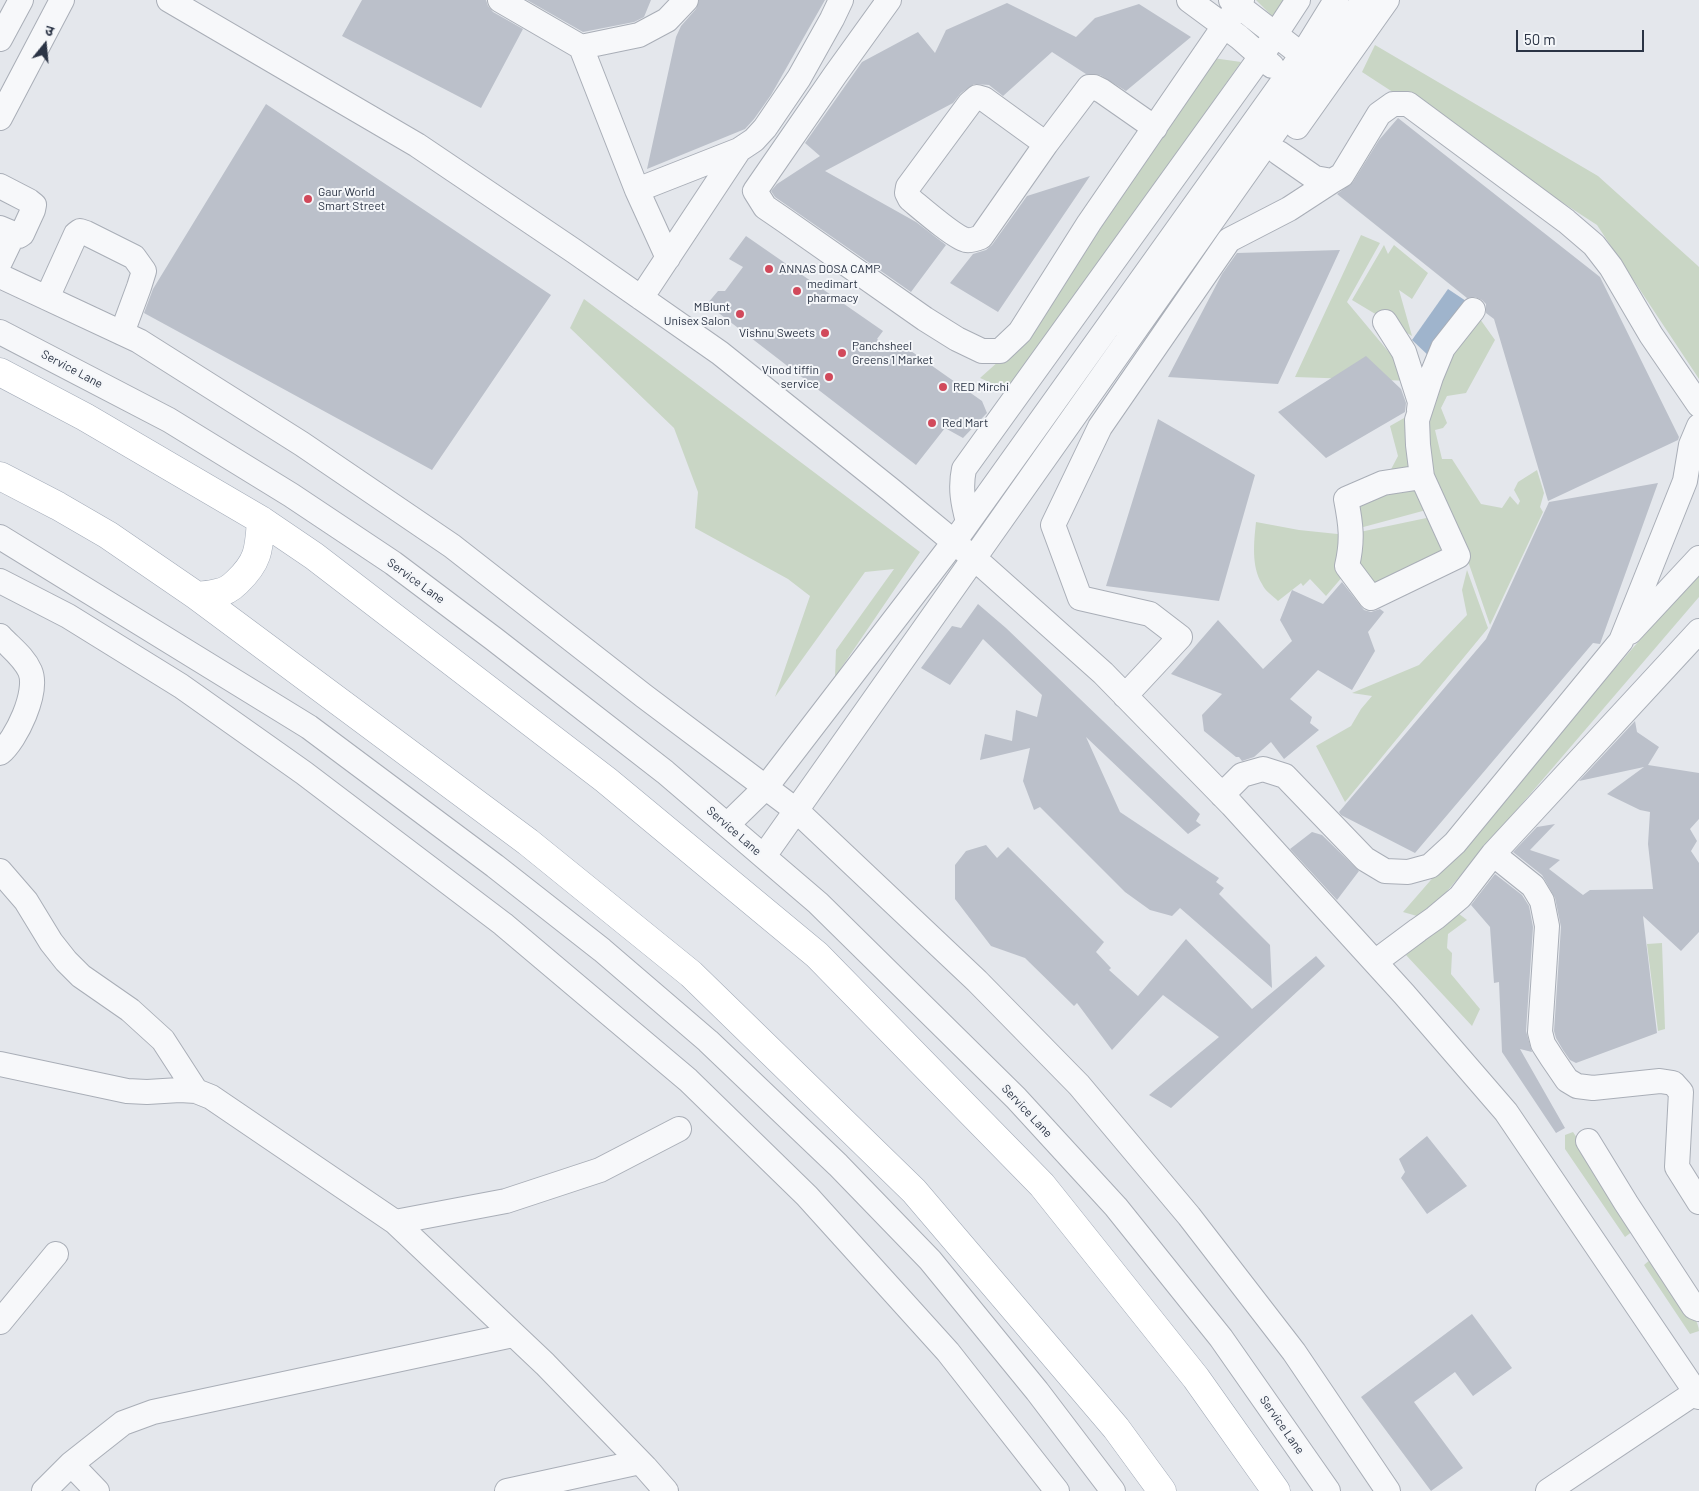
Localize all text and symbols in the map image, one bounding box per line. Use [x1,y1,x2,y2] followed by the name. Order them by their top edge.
[20,20,70,70] north arrow
[1519,20,1646,52] scale bar
[43,21,56,40] text: उ
[1524,30,1556,48] text: 50 m
[318,185,385,213] place label: Gaur World Smart Street
[302,193,314,205] marker: Gaur World Smart Street
[779,262,880,276] place label: ANNAS DOSA CAMP
[763,263,775,275] marker: ANNAS DOSA CAMP
[807,277,858,305] place label: medimart pharmacy
[791,285,803,297] marker: medimart pharmacy
[664,300,730,328] place label: MBlunt Unisex Salon
[734,308,746,320] marker: MBlunt Unisex Salon
[739,326,815,340] place label: Vishnu Sweets
[819,327,831,339] marker: Vishnu Sweets
[852,339,933,367] place label: Panchsheel Greens 1 Market
[39,347,105,391] street label: Service Lane
[836,347,848,359] marker: Panchsheel Greens 1 Market
[762,363,819,391] place label: Vinod tiffin service
[823,371,835,383] marker: Vinod tiffin service
[953,380,1009,394] place label: RED Mirchi
[937,381,949,393] marker: RED Mirchi
[942,416,988,430] place label: Red Mart
[926,417,938,429] marker: Red Mart
[384,555,448,607] street label: Service Lane
[704,803,764,859] street label: Service Lane
[999,1081,1055,1141] street label: Service Lane
[1257,1393,1307,1457] street label: Service Lane

